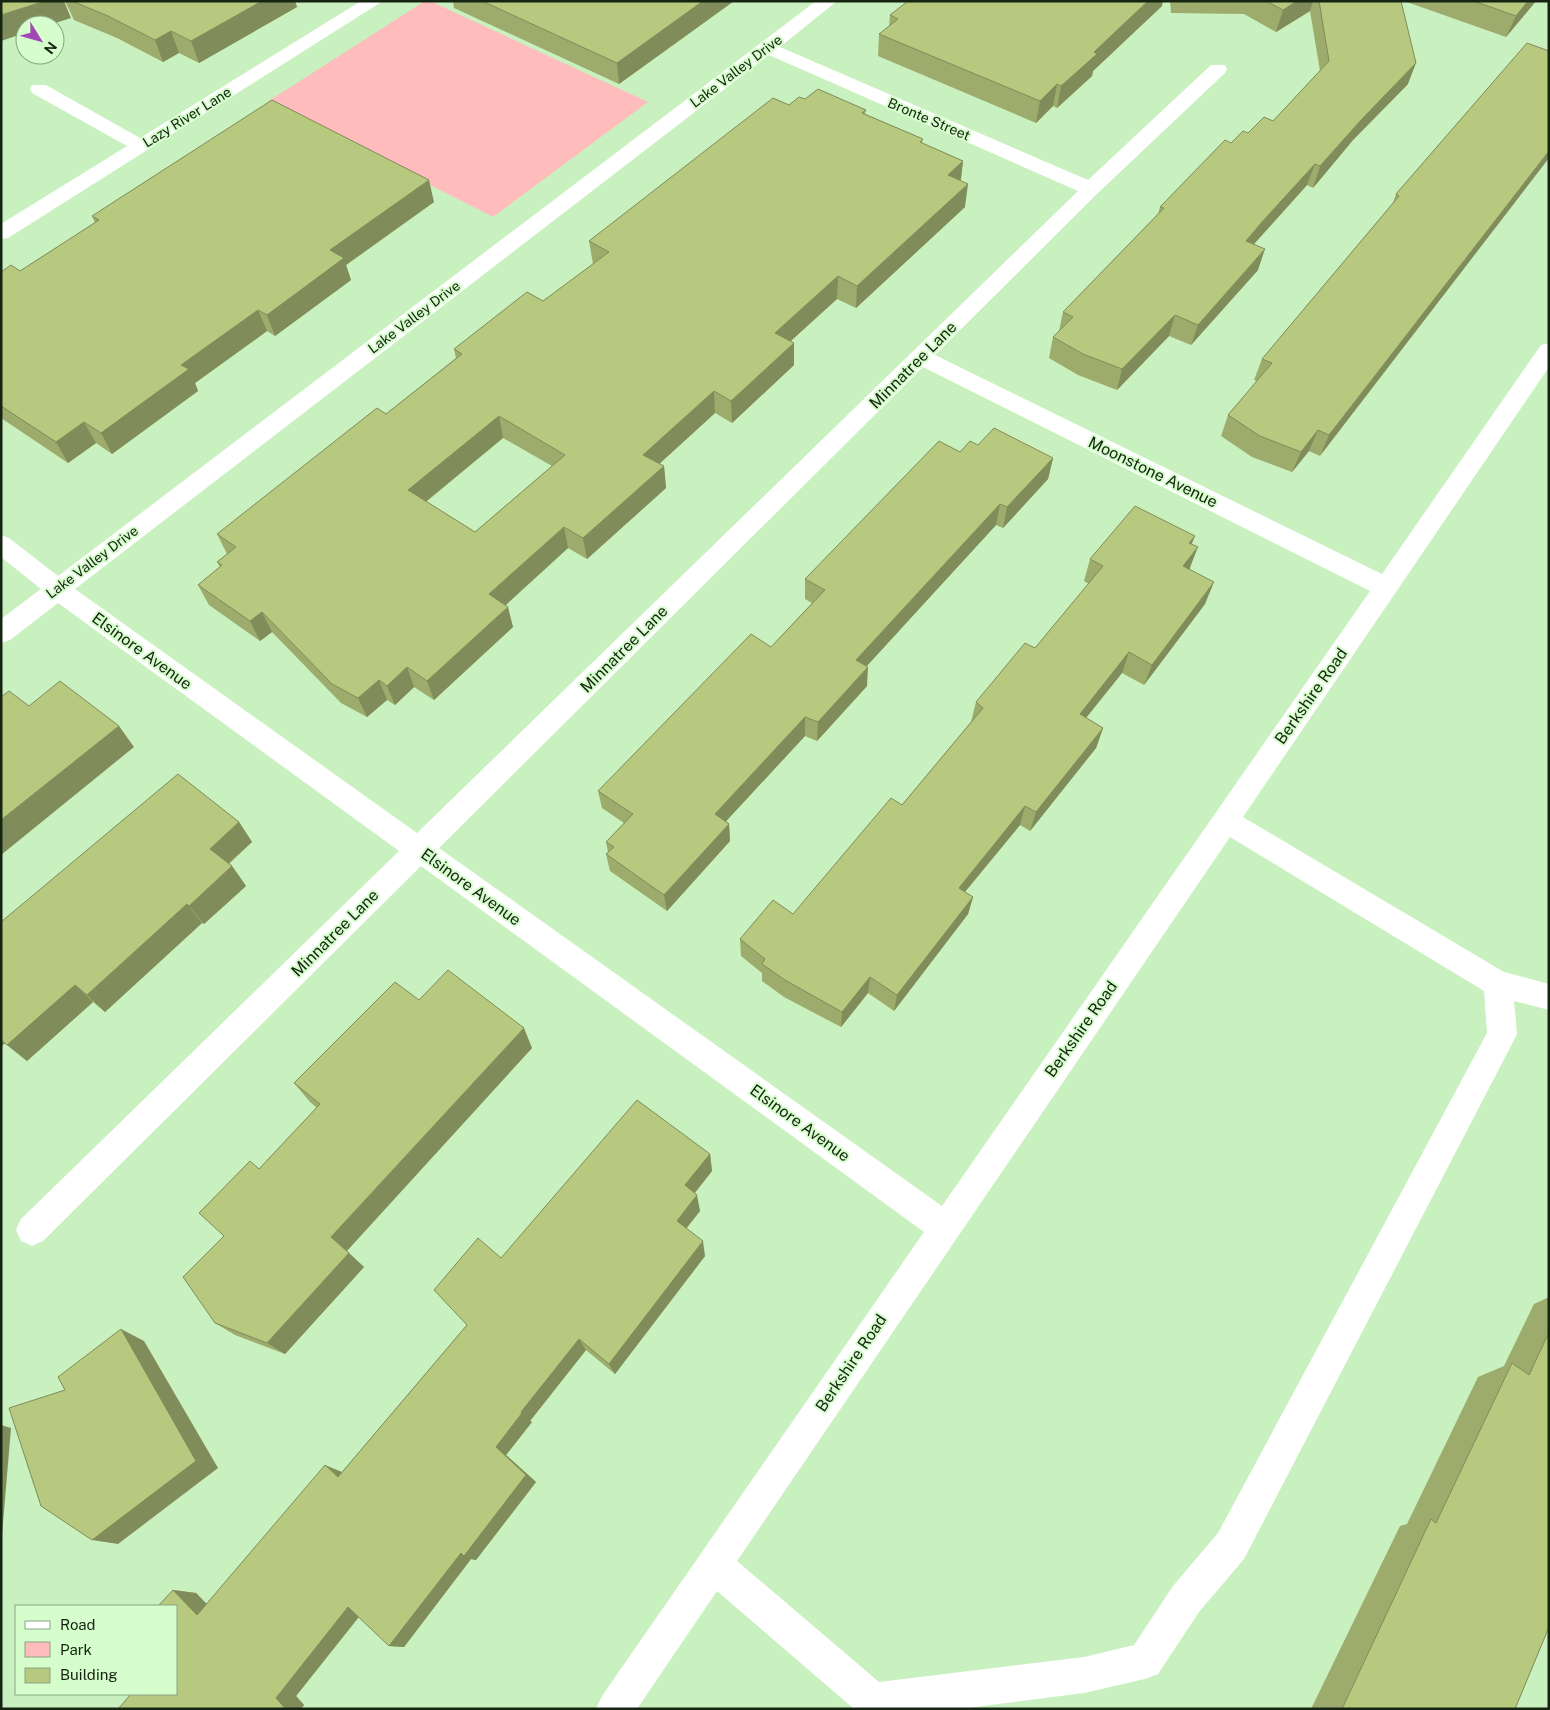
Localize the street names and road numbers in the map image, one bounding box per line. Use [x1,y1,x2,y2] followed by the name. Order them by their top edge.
[687,31,785,111] street label: Lake Valley Drive
[140,83,234,151] street label: Lazy River Lane
[885,94,973,144] street label: Bronte Street
[365,277,463,357] street label: Lake Valley Drive
[865,317,961,413] street label: Minnatree Lane
[1085,432,1221,512] street label: Moonstone Avenue
[43,522,141,602] street label: Lake Valley Drive
[576,601,672,697] street label: Minnatree Lane
[88,608,196,694] street label: Elsinore Avenue
[1271,644,1351,748] street label: Berkshire Road
[417,844,525,930] street label: Elsinore Avenue
[287,885,383,981] street label: Minnatree Lane
[1041,977,1121,1081] street label: Berkshire Road
[746,1080,854,1166] street label: Elsinore Avenue
[811,1311,891,1415] street label: Berkshire Road

